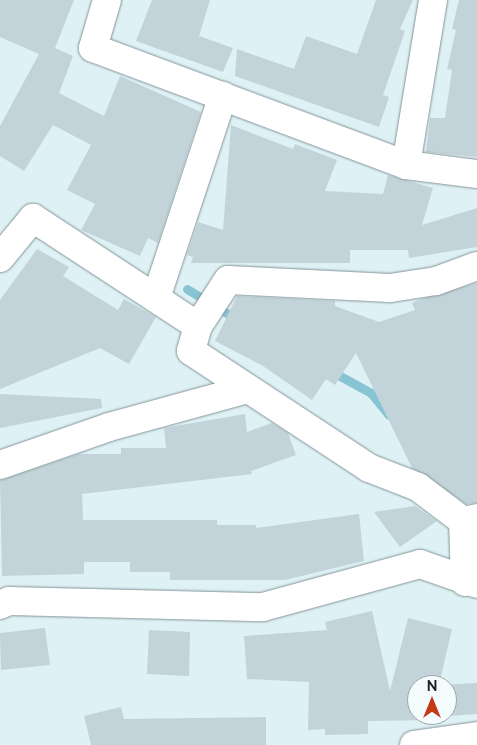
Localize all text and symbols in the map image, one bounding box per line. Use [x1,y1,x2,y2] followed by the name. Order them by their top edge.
[407,675,457,725] north arrow
[427,678,437,694] text: N

